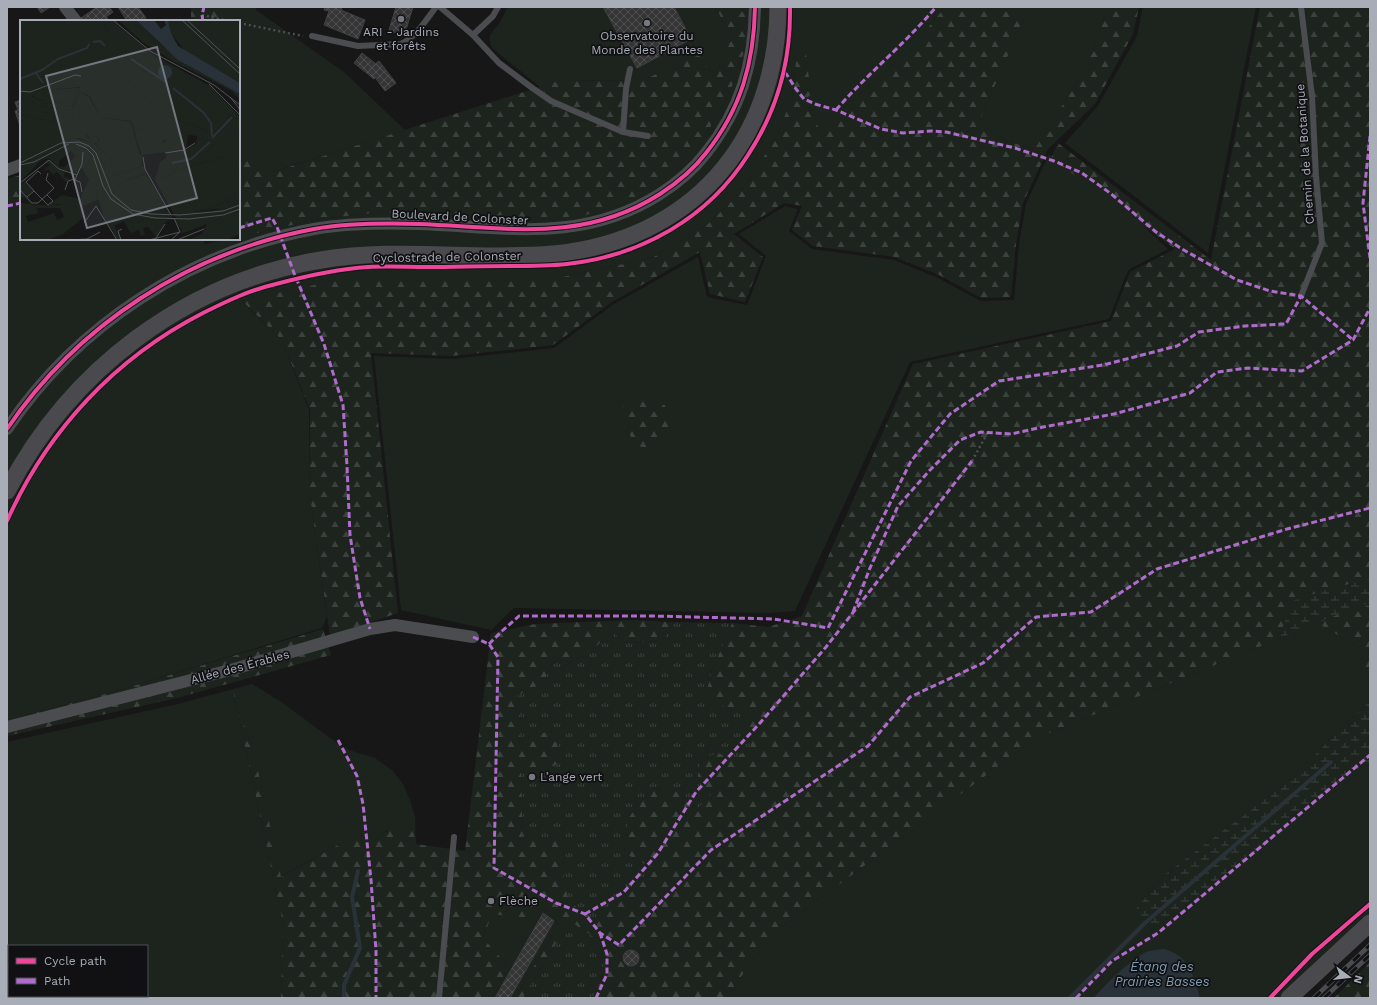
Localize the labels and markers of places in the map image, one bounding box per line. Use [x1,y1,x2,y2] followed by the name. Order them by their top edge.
[396,14,406,24] marker: ARI - Jardins et forêts
[642,18,652,28] marker: Observatoire du Monde des Plantes
[363,25,439,53] place label: ARI - Jardins et forêts
[591,29,703,57] place label: Observatoire du Monde des Plantes
[540,770,602,784] place label: L’ange vert
[527,772,537,782] marker: L’ange vert
[499,894,538,908] place label: Flèche
[486,896,496,906] marker: Flèche

